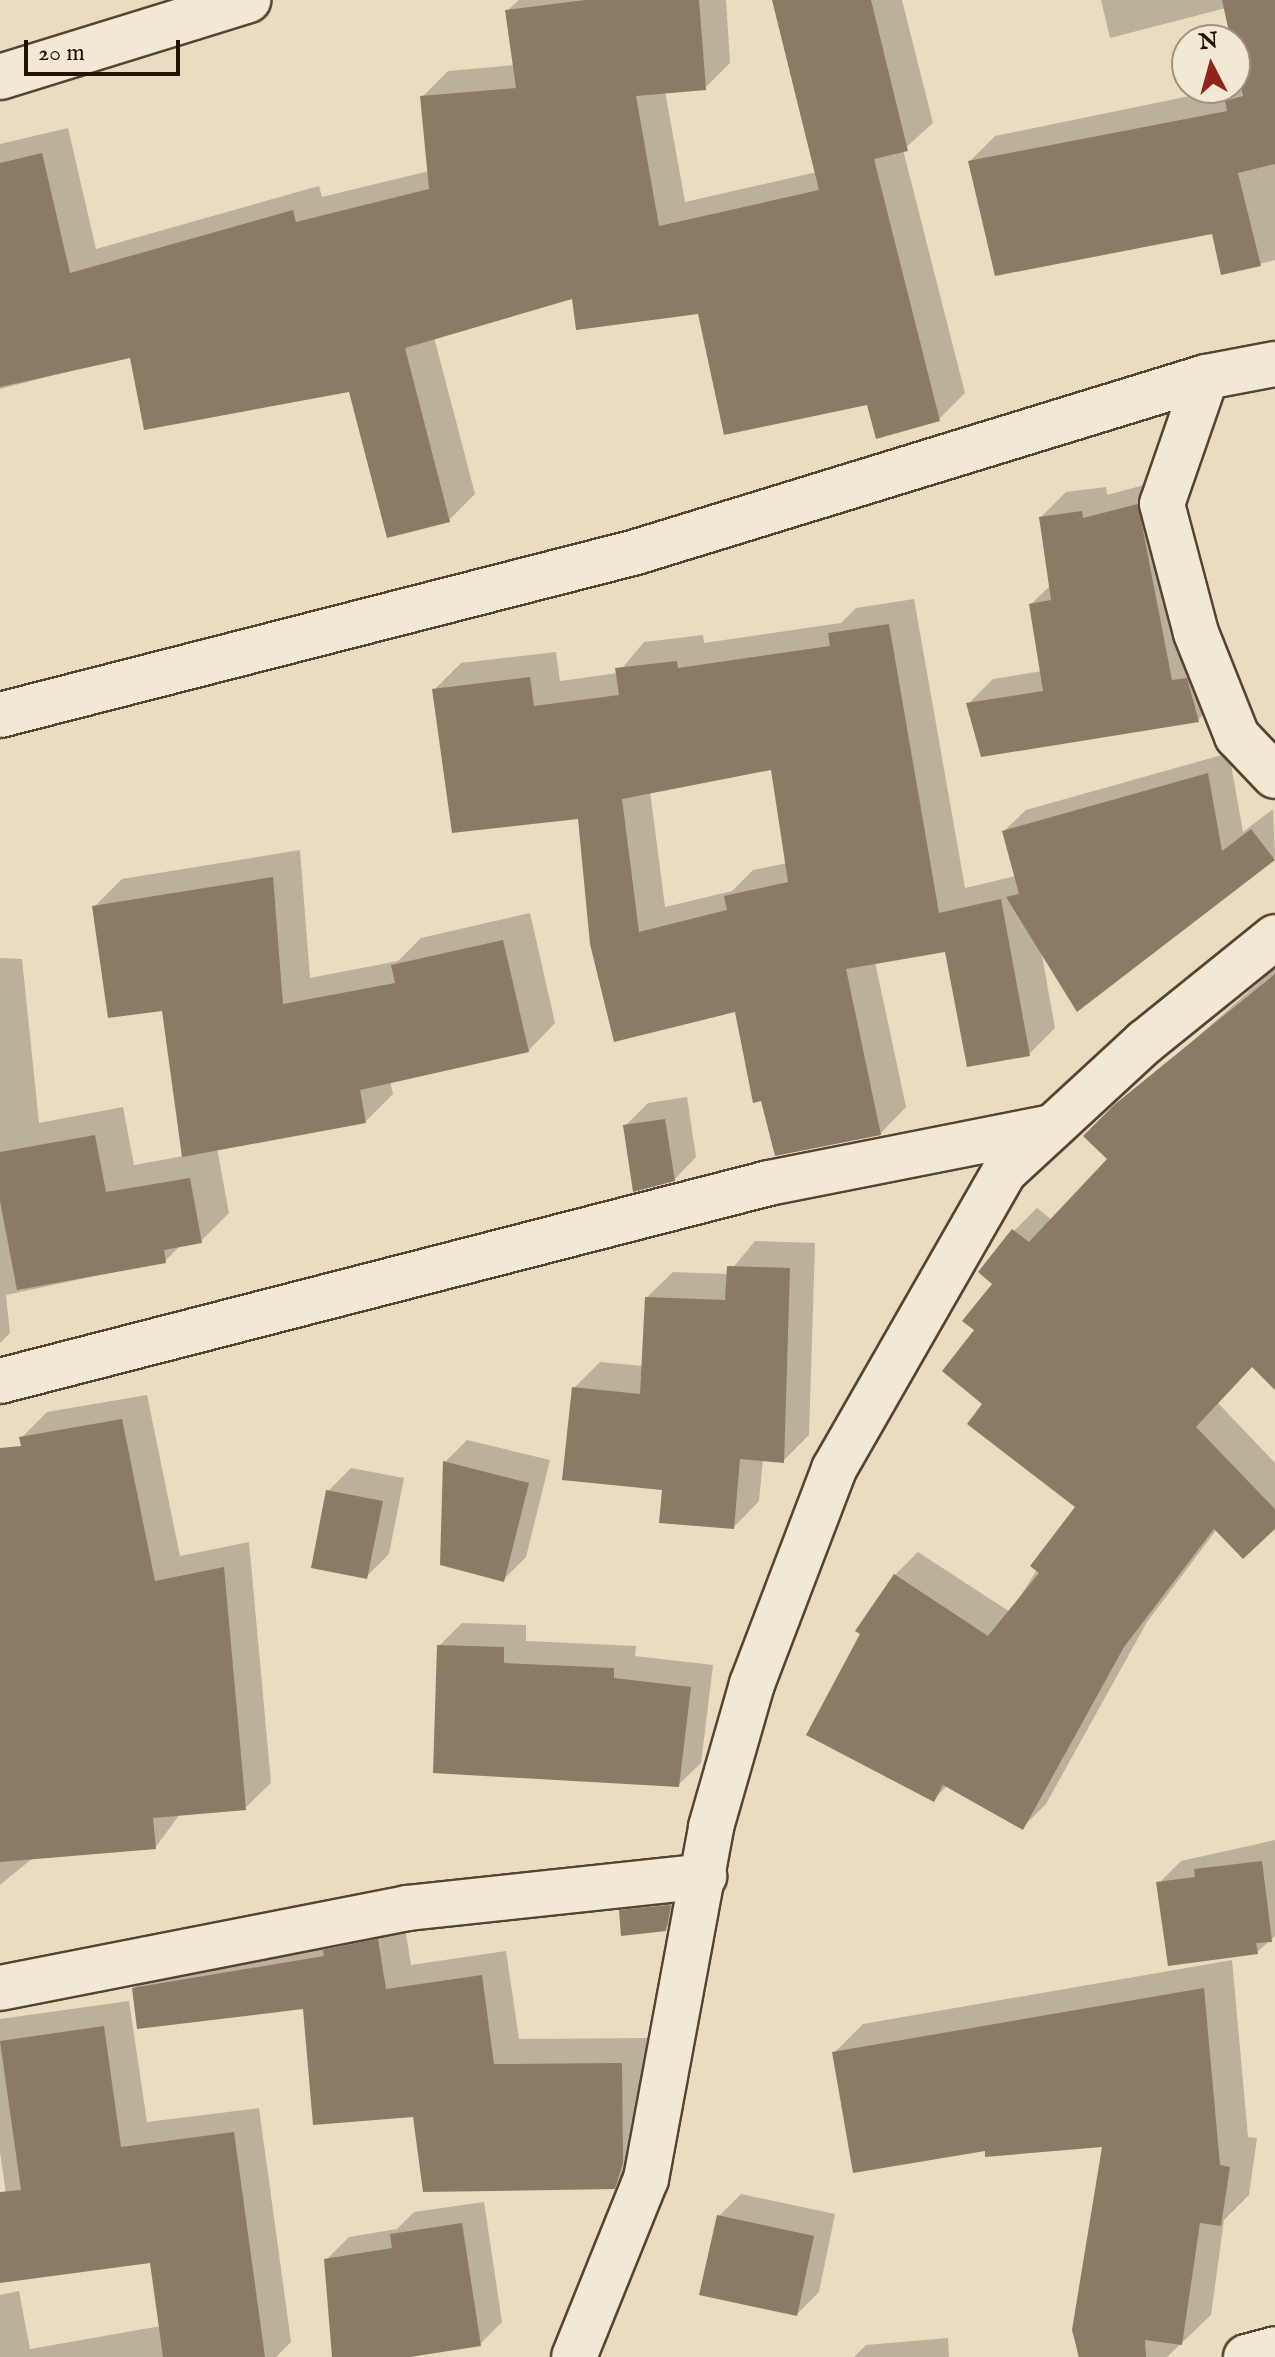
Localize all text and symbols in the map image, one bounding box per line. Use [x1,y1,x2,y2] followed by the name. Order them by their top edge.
[28,24,184,74] scale bar
[1171,24,1251,104] north arrow
[1198,27,1220,57] text: N
[38,38,85,69] text: 20 m

